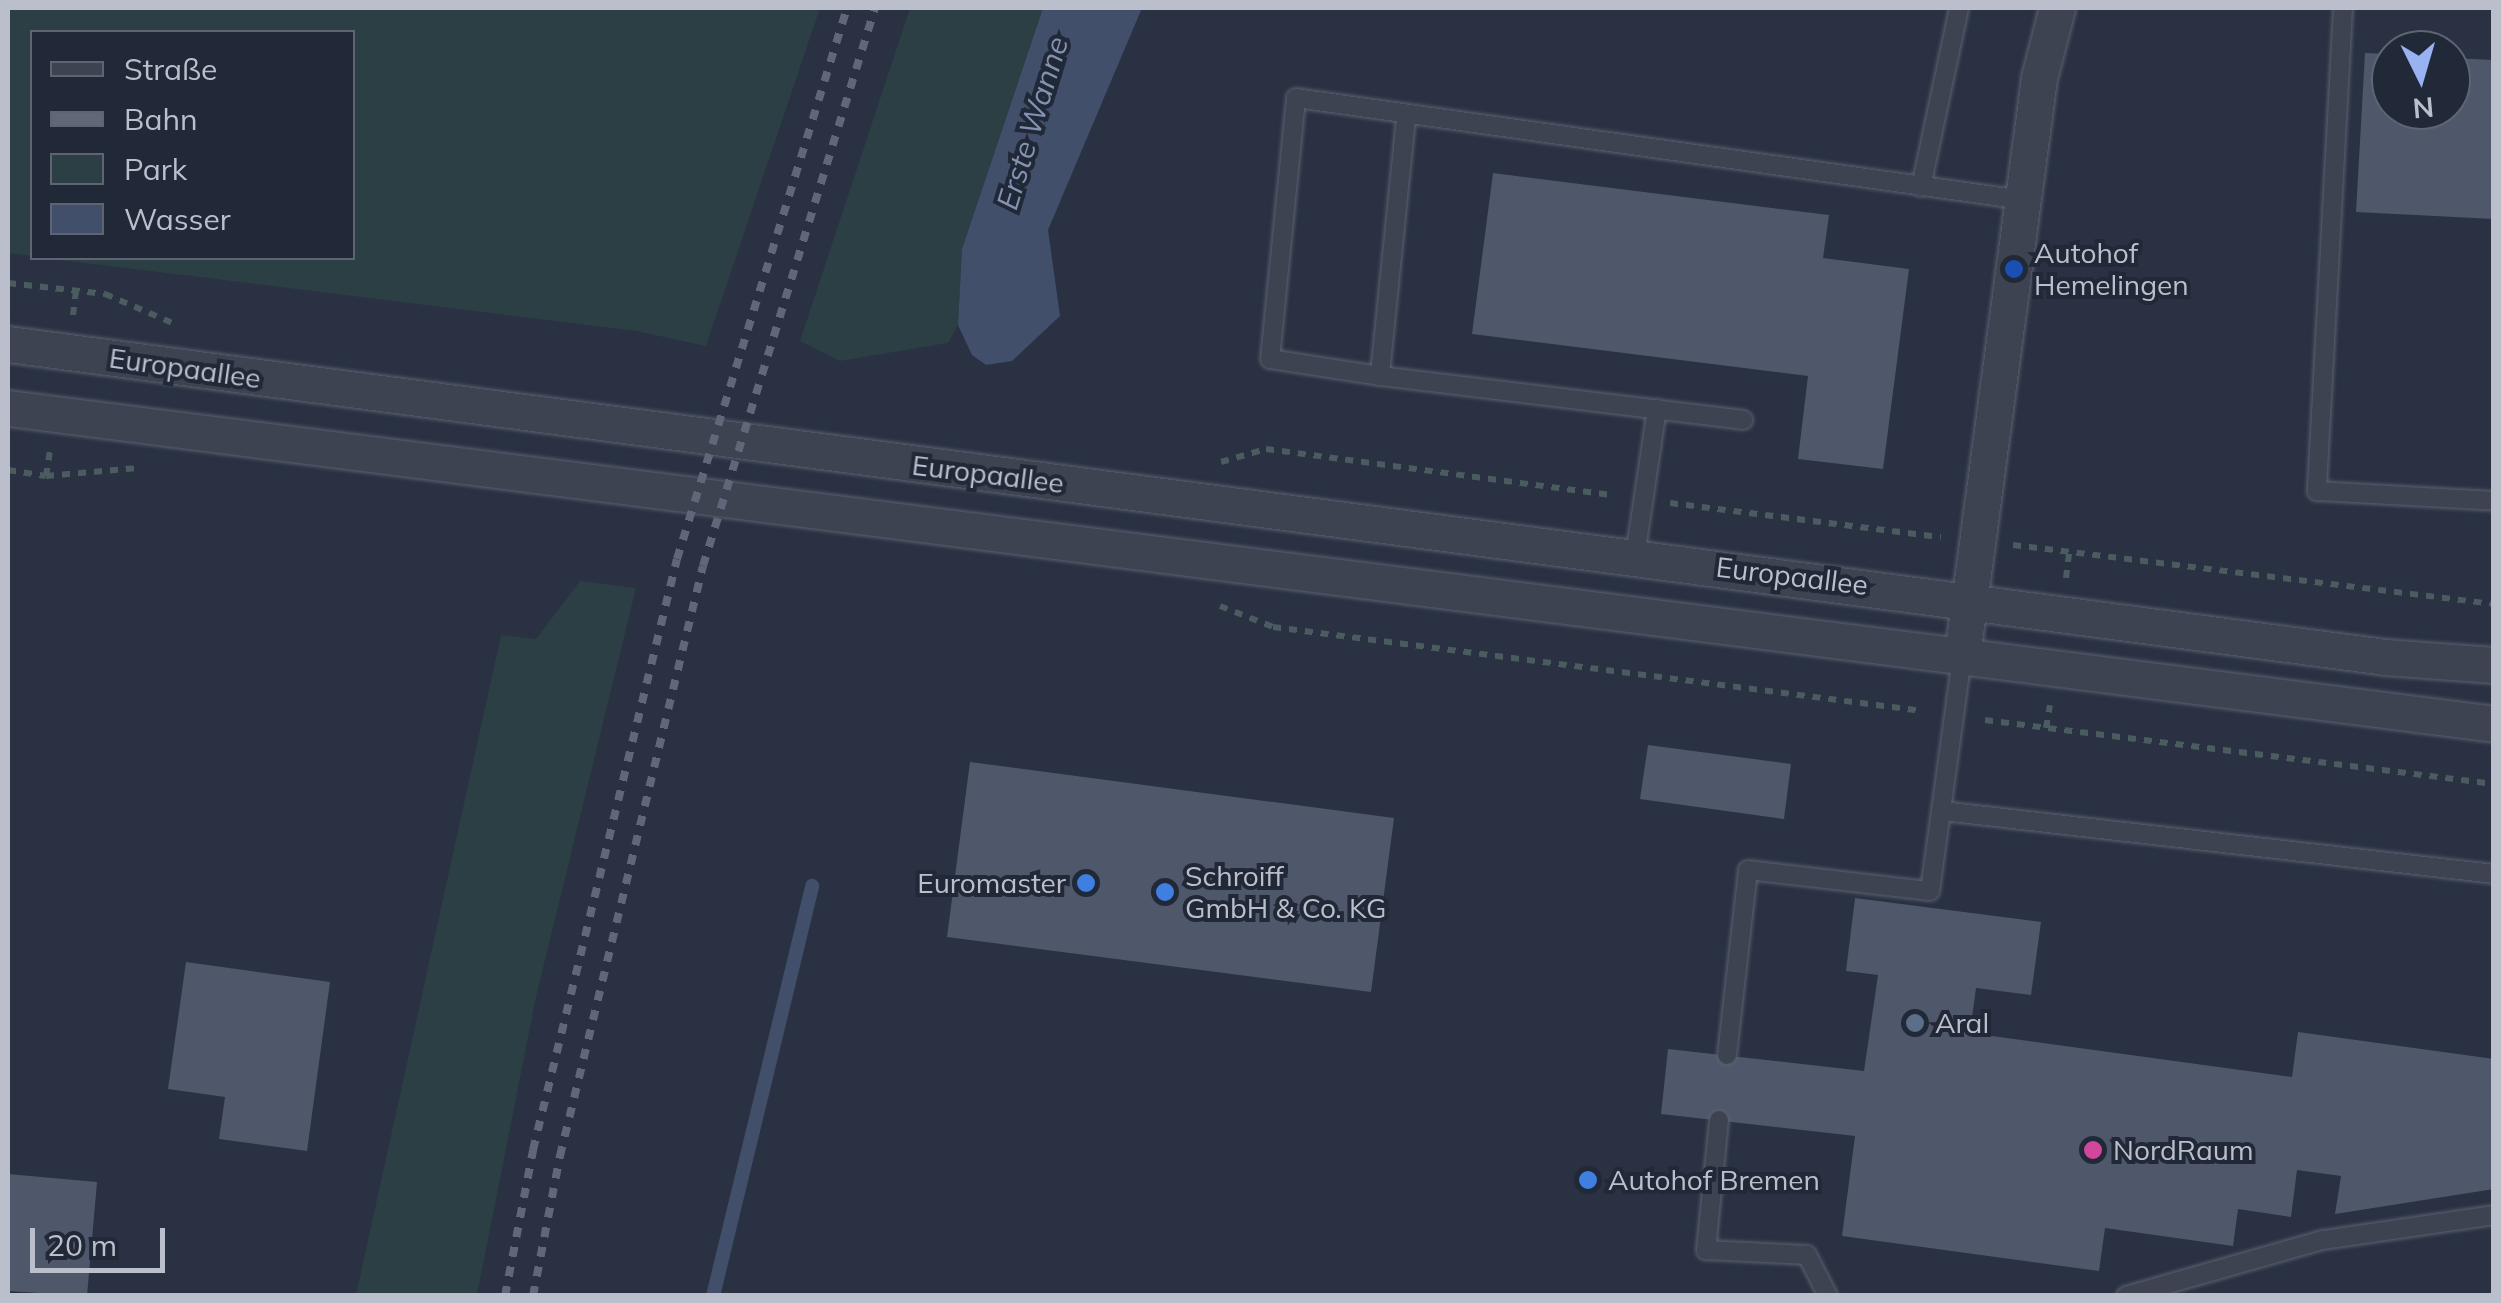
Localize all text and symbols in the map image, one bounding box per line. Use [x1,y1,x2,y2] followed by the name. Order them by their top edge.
[30,30,355,260] legend
[2371,30,2471,130] north arrow
[989,32,1075,214] water label: Erste Wanne
[124,50,217,88] text: Straße
[2411,90,2436,127] text: N
[124,100,198,138] text: Bahn
[124,150,187,188] text: Park
[124,200,231,238] text: Wasser
[2034,236,2189,302] place label: Autohof Hemelingen
[2003,258,2025,280] marker: Autohof Hemelingen
[107,341,263,395] street label: Europaallee
[910,448,1066,500] street label: Europaallee
[1714,550,1870,602] street label: Europaallee
[1185,859,1386,925] place label: Schroiff GmbH & Co. KG
[917,866,1066,900] place label: Euromaster
[1075,872,1097,894] marker: Euromaster
[1154,881,1176,903] marker: Schroiff GmbH & Co. KG
[1935,1006,1989,1040] place label: Aral
[1904,1012,1926,1034] marker: Aral
[2113,1133,2254,1167] place label: NordRaum
[2082,1139,2104,1161] marker: NordRaum
[1608,1163,1820,1197] place label: Autohof Bremen
[1577,1169,1599,1191] marker: Autohof Bremen
[35,1208,170,1270] scale bar
[47,1226,117,1264] text: 20 m

